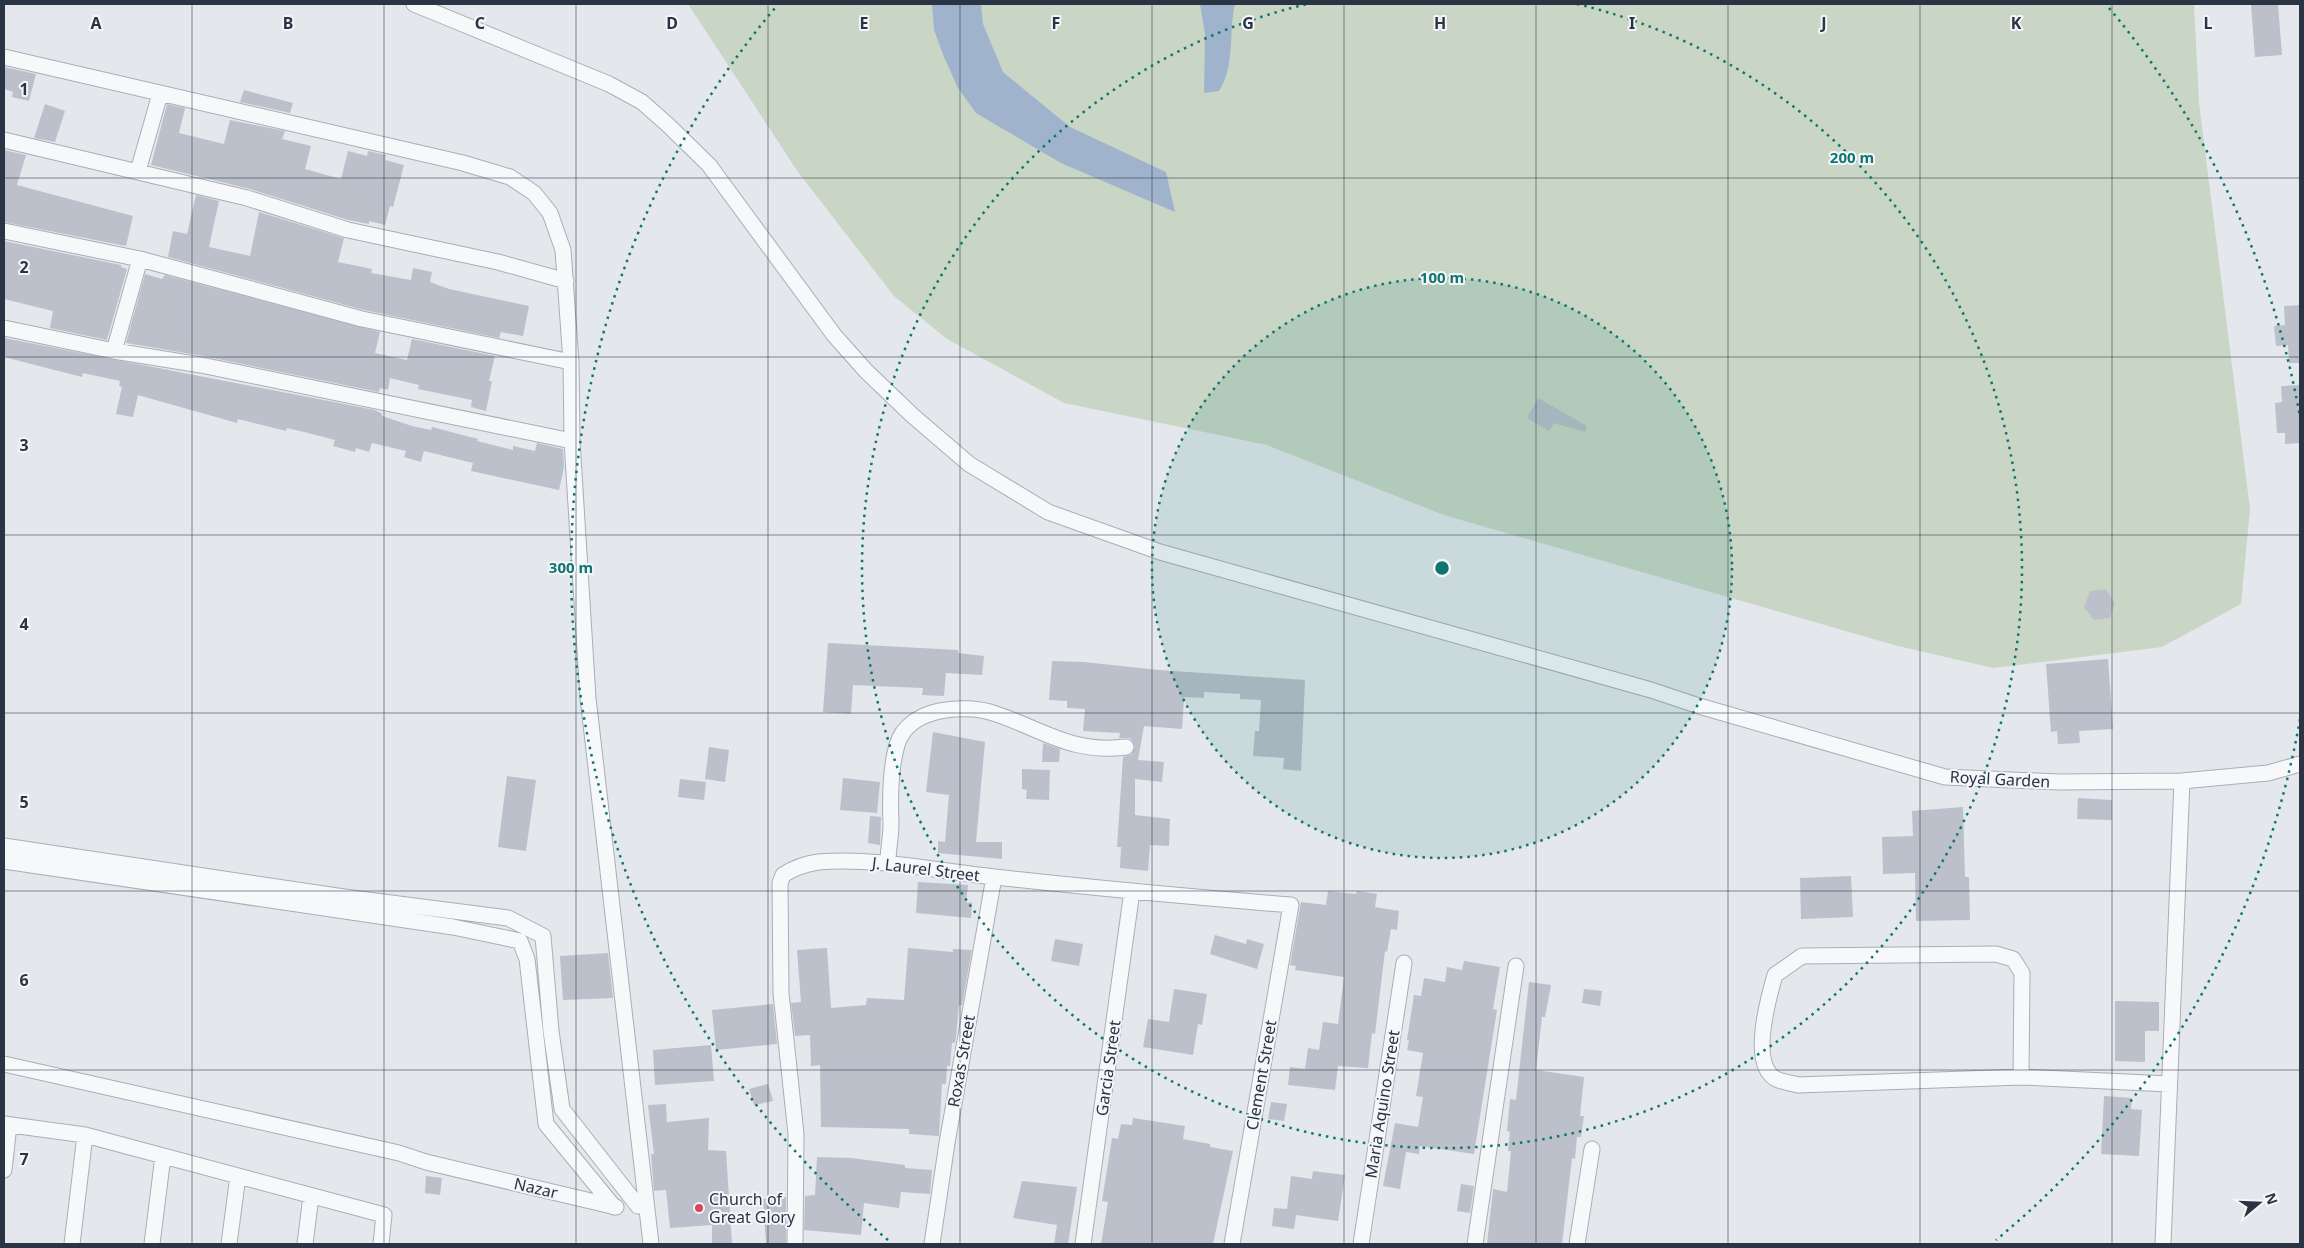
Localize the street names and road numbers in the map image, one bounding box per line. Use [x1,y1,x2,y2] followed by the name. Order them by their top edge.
[1949,765,2051,793] street label: Royal Garden
[869,851,981,887] street label: J. Laurel Street
[942,1013,980,1109] street label: Roxas Street
[1090,1018,1126,1117] street label: Garcia Street
[1240,1018,1282,1132] street label: Clement Street
[1359,1028,1405,1180] street label: Maria Aquino Street
[512,1172,560,1204] street label: Nazar

